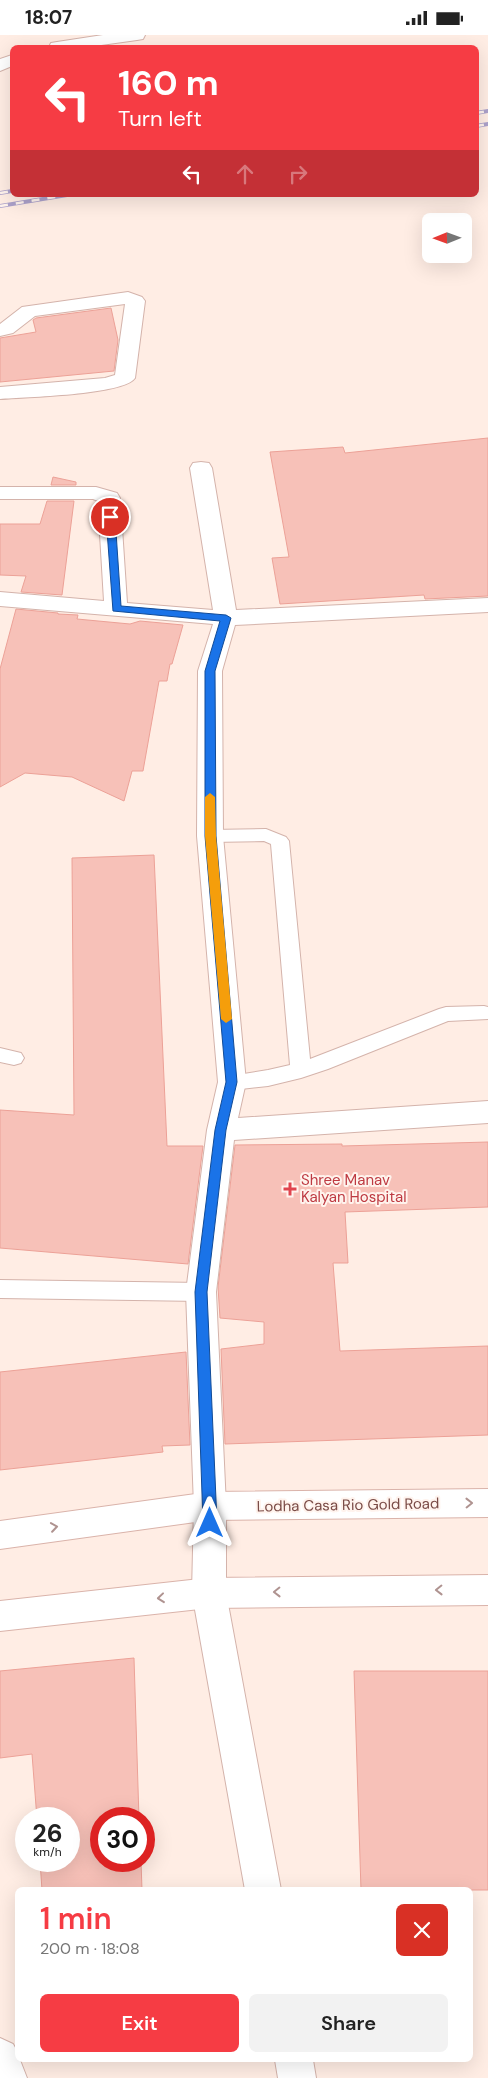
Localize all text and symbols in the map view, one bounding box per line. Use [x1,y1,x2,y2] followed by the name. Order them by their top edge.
[25,5,72,30] text: 18:07
[118,60,219,106] text: 160 m
[35,65,100,130] icon: left
[118,104,202,133] text: Turn left
[178,160,206,188] icon: left
[231,160,259,188] icon: ahead
[284,160,312,188] icon: right
[422,213,472,263] north arrow
[422,213,472,263] map controls
[89,496,131,538] pin
[96,503,124,531] icon: arrive
[301,1170,407,1207] place label: Shree Manav Kalyan Hospital
[283,1182,297,1196] marker: Shree Manav Kalyan Hospital
[257,1493,439,1517] street label: Lodha Casa Rio Gold Road
[183,1496,235,1548] position arrow
[466,1498,473,1508] one-way arrow
[50,1523,58,1533] one-way arrow
[435,1585,443,1595] one-way arrow
[273,1587,280,1597] one-way arrow
[156,1592,164,1603] one-way arrow
[90,1807,155,1872] speed limit sign: 30
[32,1817,63,1850] text: 26
[33,1844,62,1860] text: km/h
[40,1899,112,1938] text: 1 min
[396,1904,448,1956] button: close
[40,1938,140,1959] text: 200 m · 18:08
[40,1994,239,2052] button: Exit
[249,1994,448,2052] button: Share

